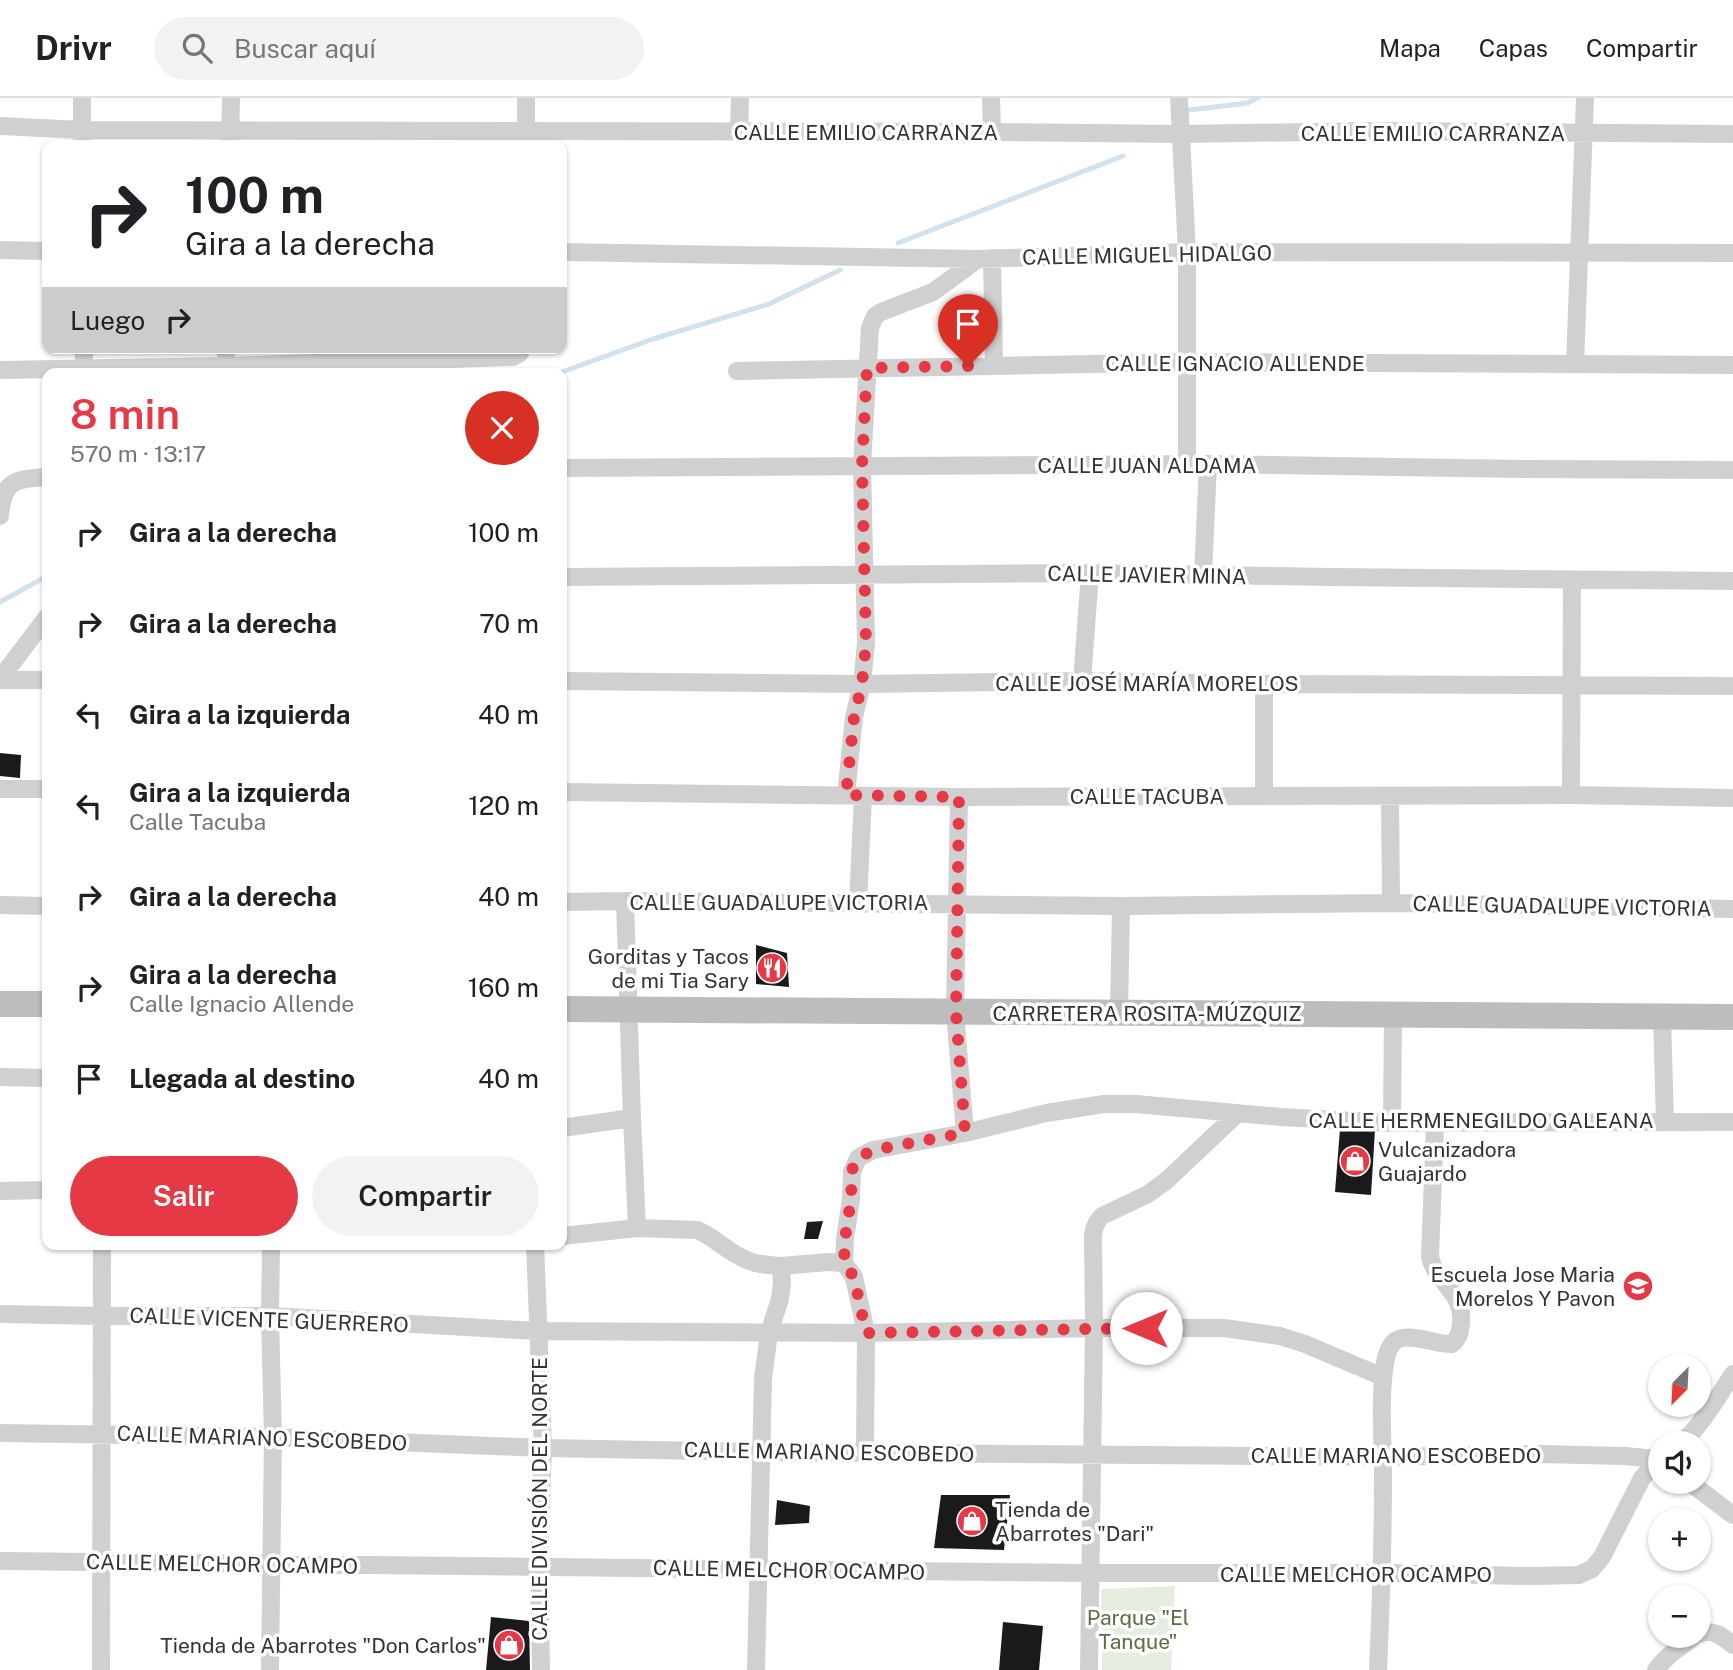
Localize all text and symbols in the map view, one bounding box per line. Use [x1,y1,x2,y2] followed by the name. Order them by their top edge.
[154,17,644,80] search box
[35,29,112,67] text: Drivr
[178,29,216,67] icon: search
[234,33,376,64] text: Buscar aquí
[1379,34,1441,62] text: Mapa
[1479,34,1548,62] text: Capas
[1586,34,1698,62] text: Compartir
[734,120,998,145] street label: CALLE EMILIO CARRANZA
[1301,121,1565,146] street label: CALLE EMILIO CARRANZA
[185,166,324,224] text: 100 m
[70,168,161,259] icon: right
[185,225,435,262] text: Gira a la derecha
[1022,240,1272,270] street label: CALLE MIGUEL HIDALGO
[938,294,998,366] pin
[159,301,197,339] icon: right
[70,305,145,336] text: Luego
[949,305,987,343] icon: arrive
[1105,351,1365,376] street label: CALLE IGNACIO ALLENDE
[70,389,180,438] text: 8 min
[465,391,539,465] button: close
[70,440,206,467] text: 570 m · 13:17
[1038,453,1257,478] street label: CALLE JUAN ALDAMA
[70,514,108,552] icon: right
[129,517,337,548] text: Gira a la derecha
[468,517,539,548] text: 100 m
[1047,561,1247,589] street label: CALLE JAVIER MINA
[70,605,108,643] icon: right
[129,608,337,639] text: Gira a la derecha
[479,608,539,639] text: 70 m
[995,671,1299,696] street label: CALLE JOSÉ MARÍA MORELOS
[70,696,108,734] icon: left
[129,699,351,730] text: Gira a la izquierda
[478,699,539,730] text: 40 m
[129,777,351,808] text: Gira a la izquierda
[1070,784,1224,809] street label: CALLE TACUBA
[70,787,108,825] icon: left
[468,790,539,821] text: 120 m
[129,808,266,835] text: Calle Tacuba
[70,878,108,916] icon: right
[129,881,337,912] text: Gira a la derecha
[478,881,539,912] text: 40 m
[630,890,929,915] street label: CALLE GUADALUPE VICTORIA
[1412,891,1712,921] street label: CALLE GUADALUPE VICTORIA
[588,944,749,993] place label: Gorditas y Tacos de mi Tia Sary
[755,951,789,985] restaurant icon: Gorditas y Tacos de mi Tia Sary
[129,959,337,990] text: Gira a la derecha
[70,969,108,1007] icon: right
[468,972,539,1003] text: 160 m
[129,990,354,1017] text: Calle Ignacio Allende
[992,1001,1302,1026] street label: CARRETERA ROSITA-MÚZQUIZ
[70,1060,108,1098] icon: arrive
[129,1063,355,1094] text: Llegada al destino
[478,1063,539,1094] text: 40 m
[1308,1108,1654,1133] street label: CALLE HERMENEGILDO GALEANA
[1378,1137,1516,1186] place label: Vulcanizadora Guajardo
[1338,1144,1372,1178] shop icon: Vulcanizadora Guajardo
[70,1156,298,1236] button: Salir
[312,1156,539,1236] button: Compartir
[1430,1262,1615,1311] place label: Escuela Jose Maria Morelos Y Pavon
[1621,1269,1655,1303] school or university icon: Escuela Jose Maria Morelos Y Pavon
[1109,1291,1183,1365] position arrow
[129,1303,409,1337] street label: CALLE VICENTE GUERRERO
[1648,1354,1712,1418] north arrow
[1648,1354,1711,1648] map controls
[527,1357,552,1641] street label: CALLE DIVISIÓN DEL NORTE
[116,1420,408,1456] street label: CALLE MARIANO ESCOBEDO
[1648,1431,1711,1494] button: sound
[684,1437,974,1467] street label: CALLE MARIANO ESCOBEDO
[1251,1443,1541,1468] street label: CALLE MARIANO ESCOBEDO
[995,1497,1154,1546] place label: Tienda de Abarrotes "Dari"
[955,1504,989,1538] shop icon: Tienda de Abarrotes "Dari"
[1648,1508,1711,1571] button: +
[86,1549,358,1579] street label: CALLE MELCHOR OCAMPO
[653,1555,925,1585] street label: CALLE MELCHOR OCAMPO
[1220,1562,1492,1587] street label: CALLE MELCHOR OCAMPO
[1648,1585,1711,1648] button: −
[1087,1605,1189,1654] park label: Parque "El Tanque"
[492,1628,526,1662] shop icon: Tienda de Abarrotes "Don Carlos"
[160,1633,486,1658] place label: Tienda de Abarrotes "Don Carlos"

